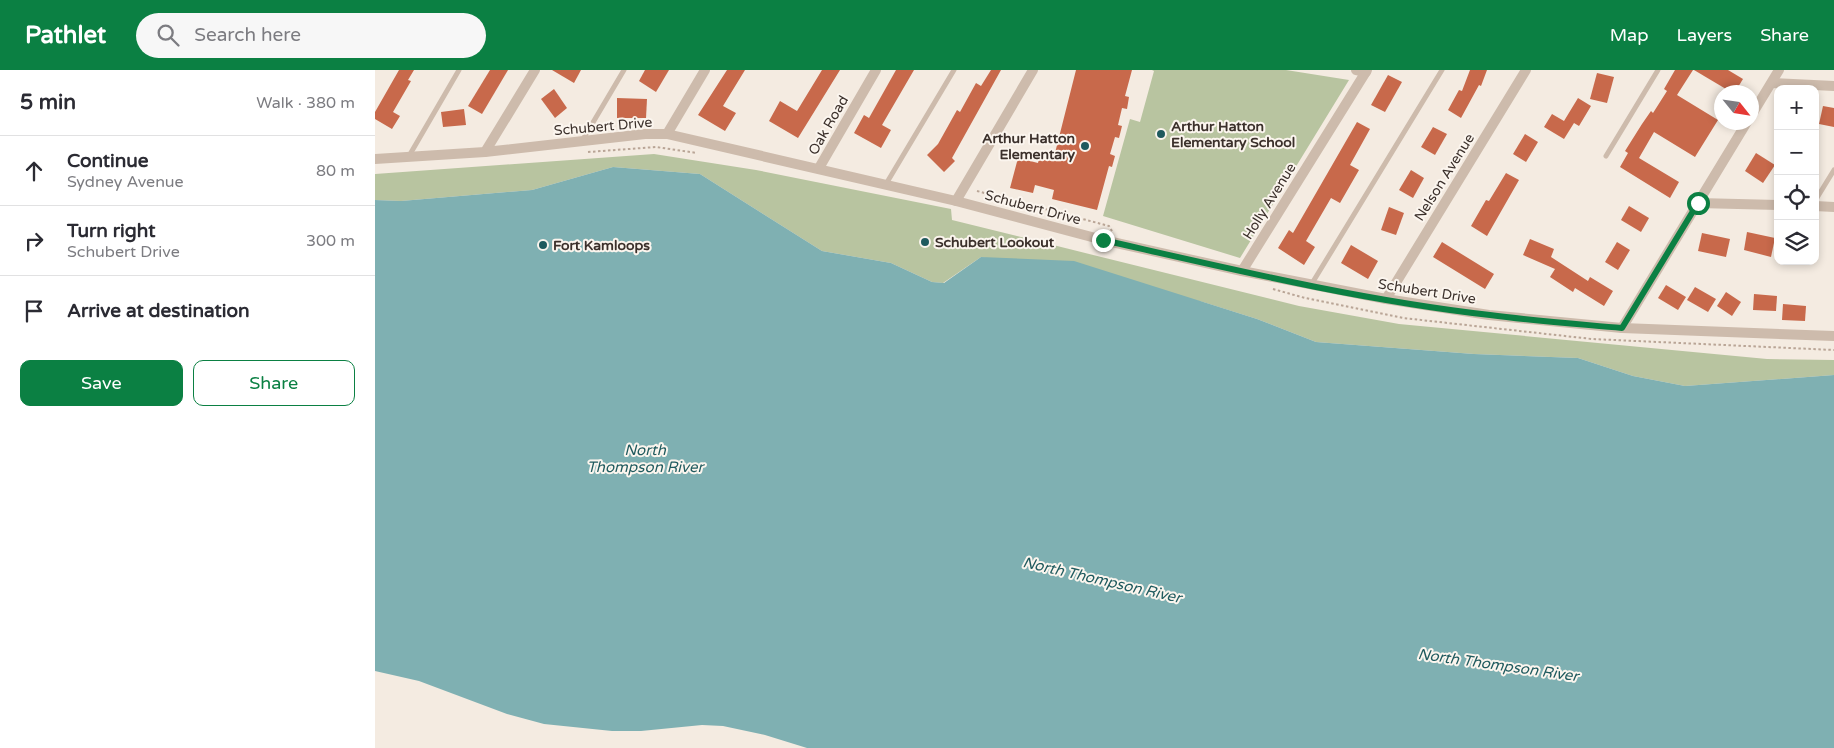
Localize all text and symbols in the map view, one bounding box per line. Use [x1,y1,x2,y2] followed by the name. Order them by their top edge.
[136,13,486,58] search box
[25,21,106,50] text: Pathlet
[154,21,182,49] icon: search
[194,24,301,46] text: Search here
[1610,24,1649,46] text: Map
[1677,24,1732,46] text: Layers
[1760,24,1809,46] text: Share
[1714,85,1759,130] north arrow
[1774,85,1819,265] map controls
[1774,85,1819,130] button: +
[20,90,76,115] text: 5 min
[256,93,355,113] text: Walk · 380 m
[805,93,852,158] street label: Oak Road
[553,114,653,139] street label: Schubert Drive
[1171,118,1295,151] place label: Arthur Hatton Elementary School
[1155,128,1167,140] marker: Arthur Hatton Elementary School
[982,130,1075,163] place label: Arthur Hatton Elementary
[1411,130,1478,224] street label: Nelson Avenue
[1774,130,1819,175] button: −
[1079,140,1091,152] marker: Arthur Hatton Elementary
[67,150,149,172] text: Continue
[20,157,48,185] icon: ahead
[1239,160,1300,243] street label: Holly Avenue
[316,161,355,181] text: 80 m
[67,172,184,192] text: Sydney Avenue
[1774,175,1819,220] button: locate
[983,187,1083,228] street label: Schubert Drive
[1687,192,1710,215] route start
[67,220,155,242] text: Turn right
[1774,220,1819,265] button: layers
[20,227,48,255] icon: right
[1092,229,1115,252] route end
[306,231,355,251] text: 300 m
[935,234,1055,251] place label: Schubert Lookout
[919,236,931,248] marker: Schubert Lookout
[553,237,650,254] place label: Fort Kamloops
[537,239,549,251] marker: Fort Kamloops
[67,242,180,262] text: Schubert Drive
[1377,275,1477,308] street label: Schubert Drive
[20,297,48,325] icon: arrive
[67,300,250,322] text: Arrive at destination
[20,360,183,406] button: Save
[193,360,355,406] button: Share
[587,441,705,476] water label: North Thompson River
[1021,553,1185,607] water label: North Thompson River
[1417,645,1582,685] water label: North Thompson River

